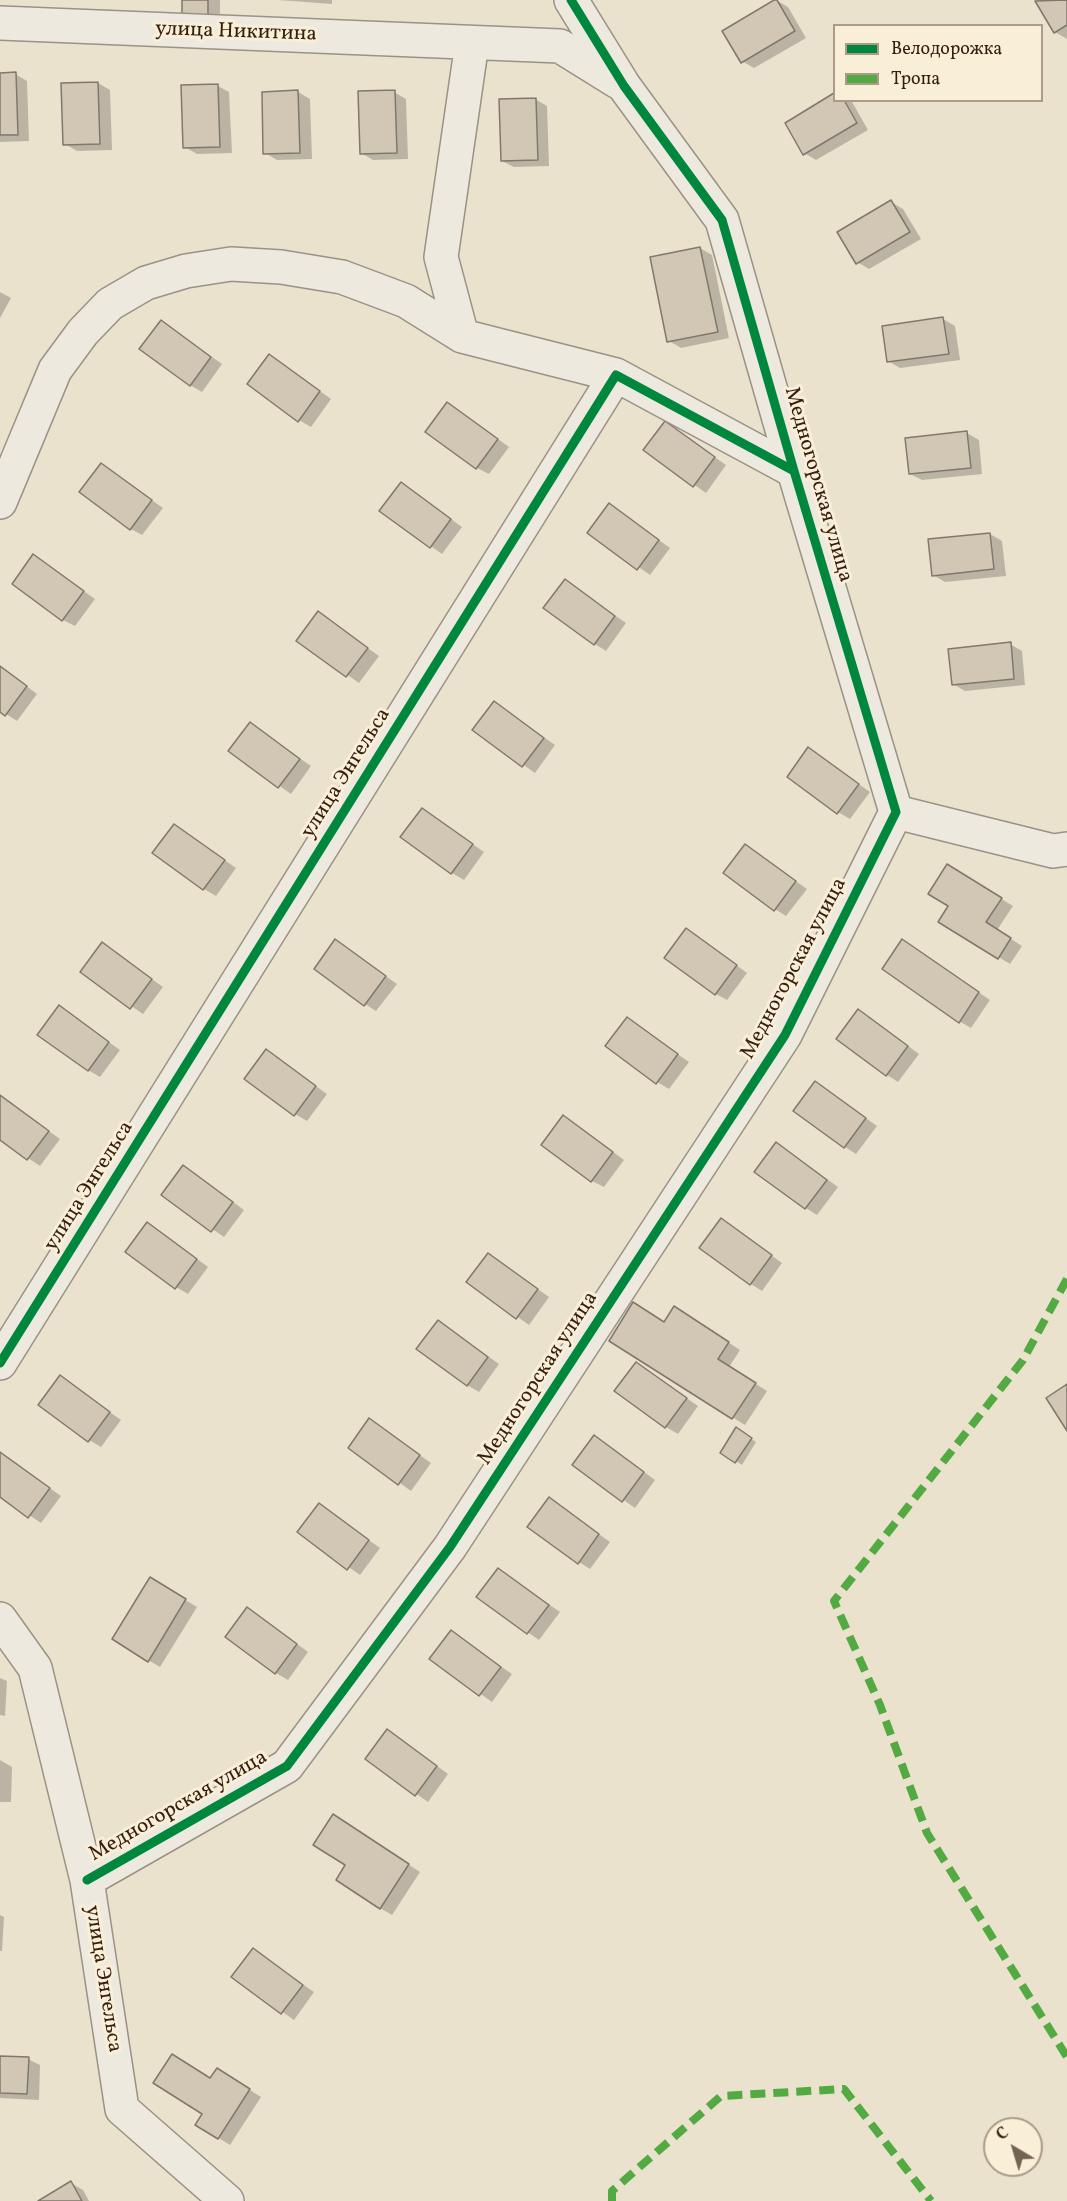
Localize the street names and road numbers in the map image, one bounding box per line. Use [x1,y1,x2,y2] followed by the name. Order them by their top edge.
[155,18,317,48] street label: улица Никитина
[777,385,857,585] street label: Медногорская улица
[297,704,397,844] street label: улица Энгельса
[737,874,853,1064] street label: Медногорская улица
[40,1117,140,1257] street label: улица Энгельса
[473,1288,605,1470] street label: Медногорская улица
[85,1746,273,1868] street label: Медногорская улица
[78,1904,126,2054] street label: улица Энгельса

